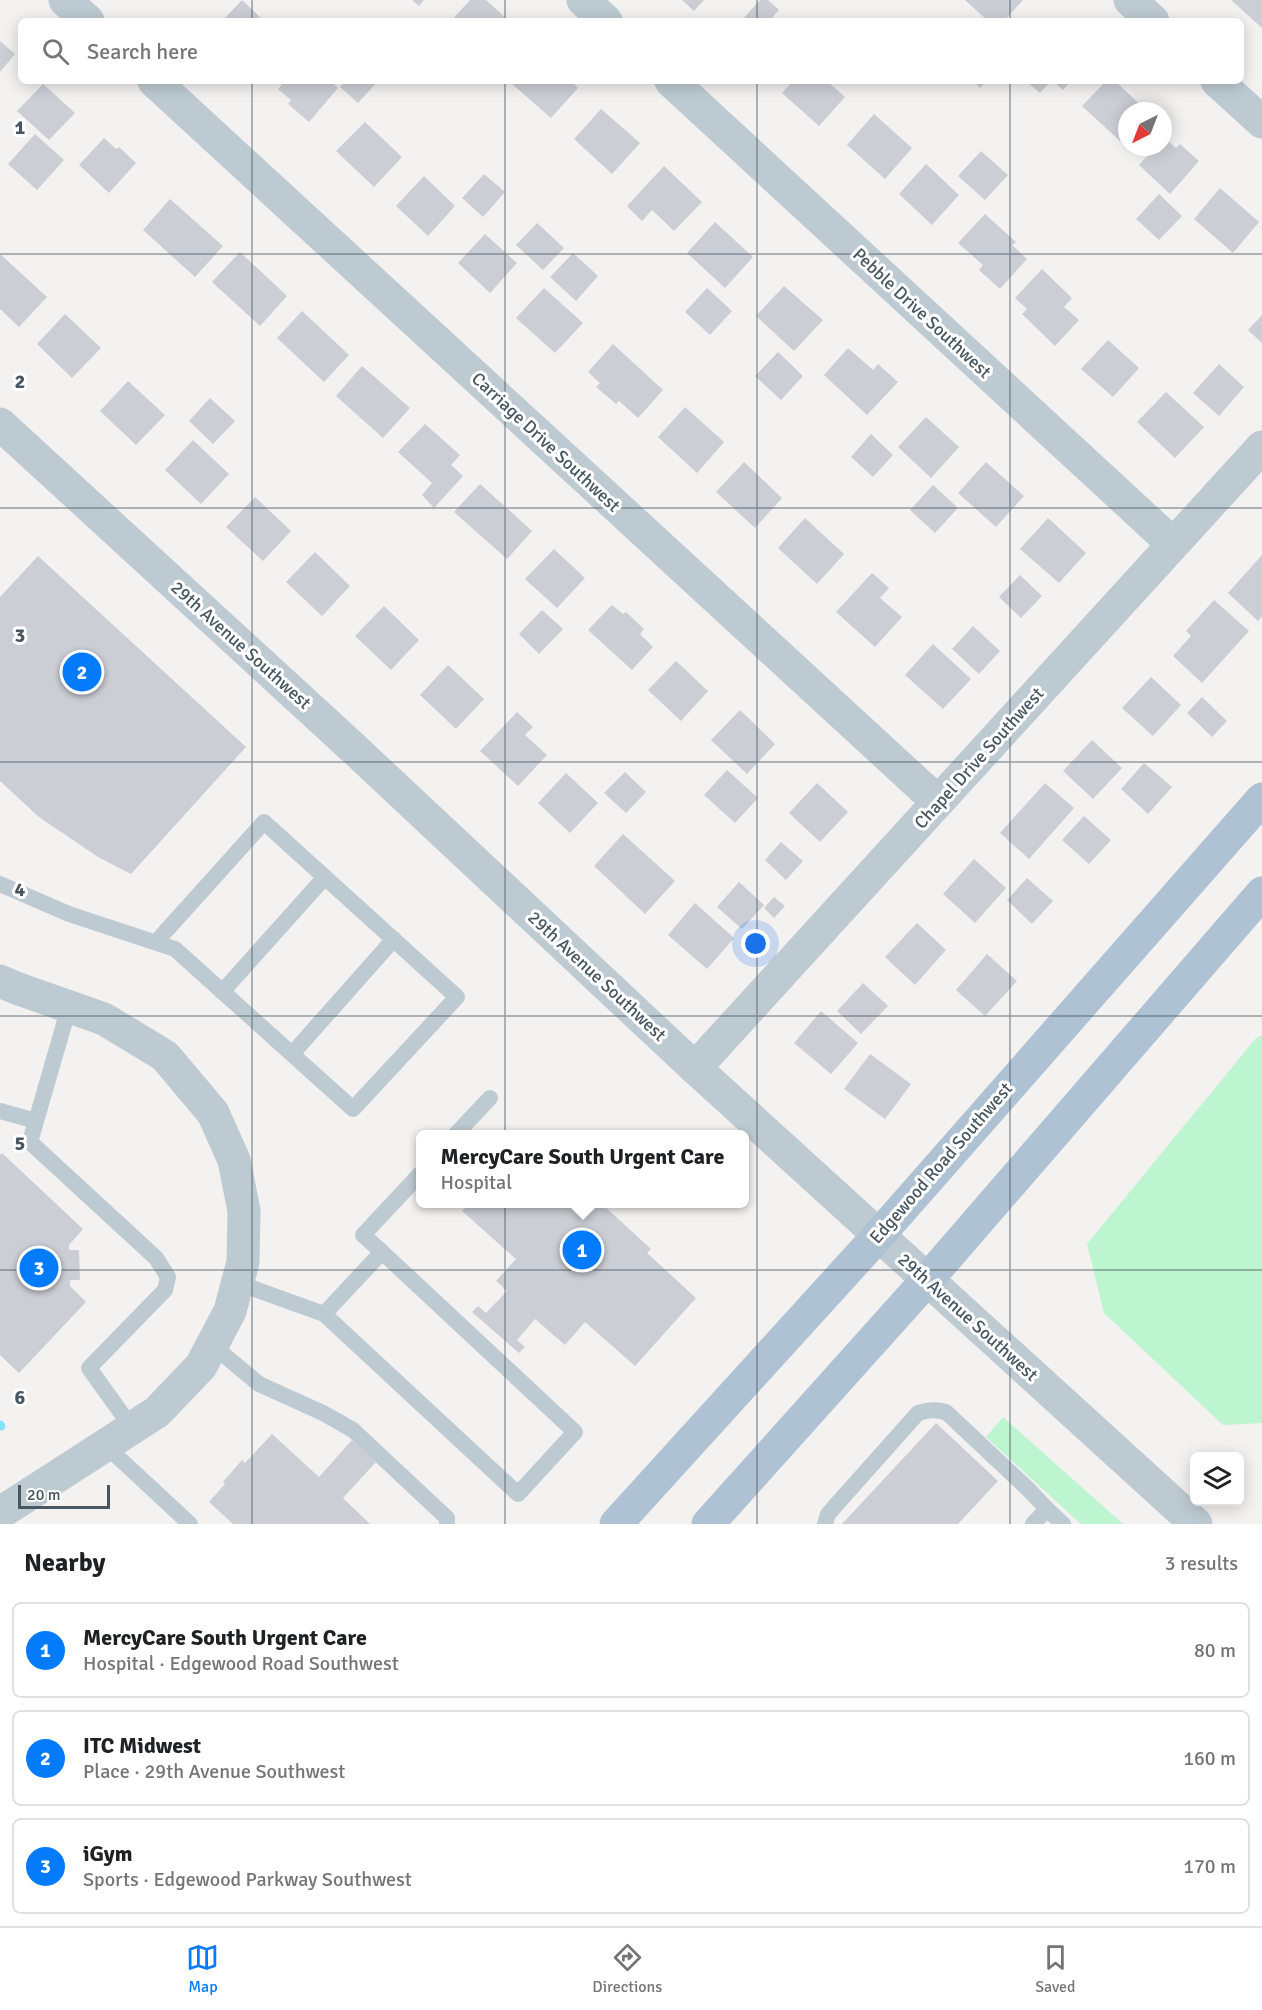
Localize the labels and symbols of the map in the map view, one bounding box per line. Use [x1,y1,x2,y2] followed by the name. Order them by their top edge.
[1118,102,1172,156] north arrow
[15,115,26,140] text: 1
[848,243,996,383] street label: Pebble Drive Southwest
[467,367,625,517] street label: Carriage Drive Southwest
[15,369,25,394] text: 2
[166,576,316,714] street label: 29th Avenue Southwest
[15,623,25,648] text: 3
[62,650,101,694] pin: 2
[910,683,1048,833] street label: Chapel Drive Southwest
[15,877,26,902] text: 4
[523,906,671,1046] street label: 29th Avenue Southwest
[741,929,770,958] your location
[865,1078,1017,1248] street label: Edgewood Road Southwest
[15,1131,25,1156] text: 5
[562,1228,602,1272] pin: 1
[20,1246,58,1290] pin: 3
[893,1248,1043,1386] street label: 29th Avenue Southwest
[15,1385,26,1410] text: 6
[18,1482,110,1510] scale bar

